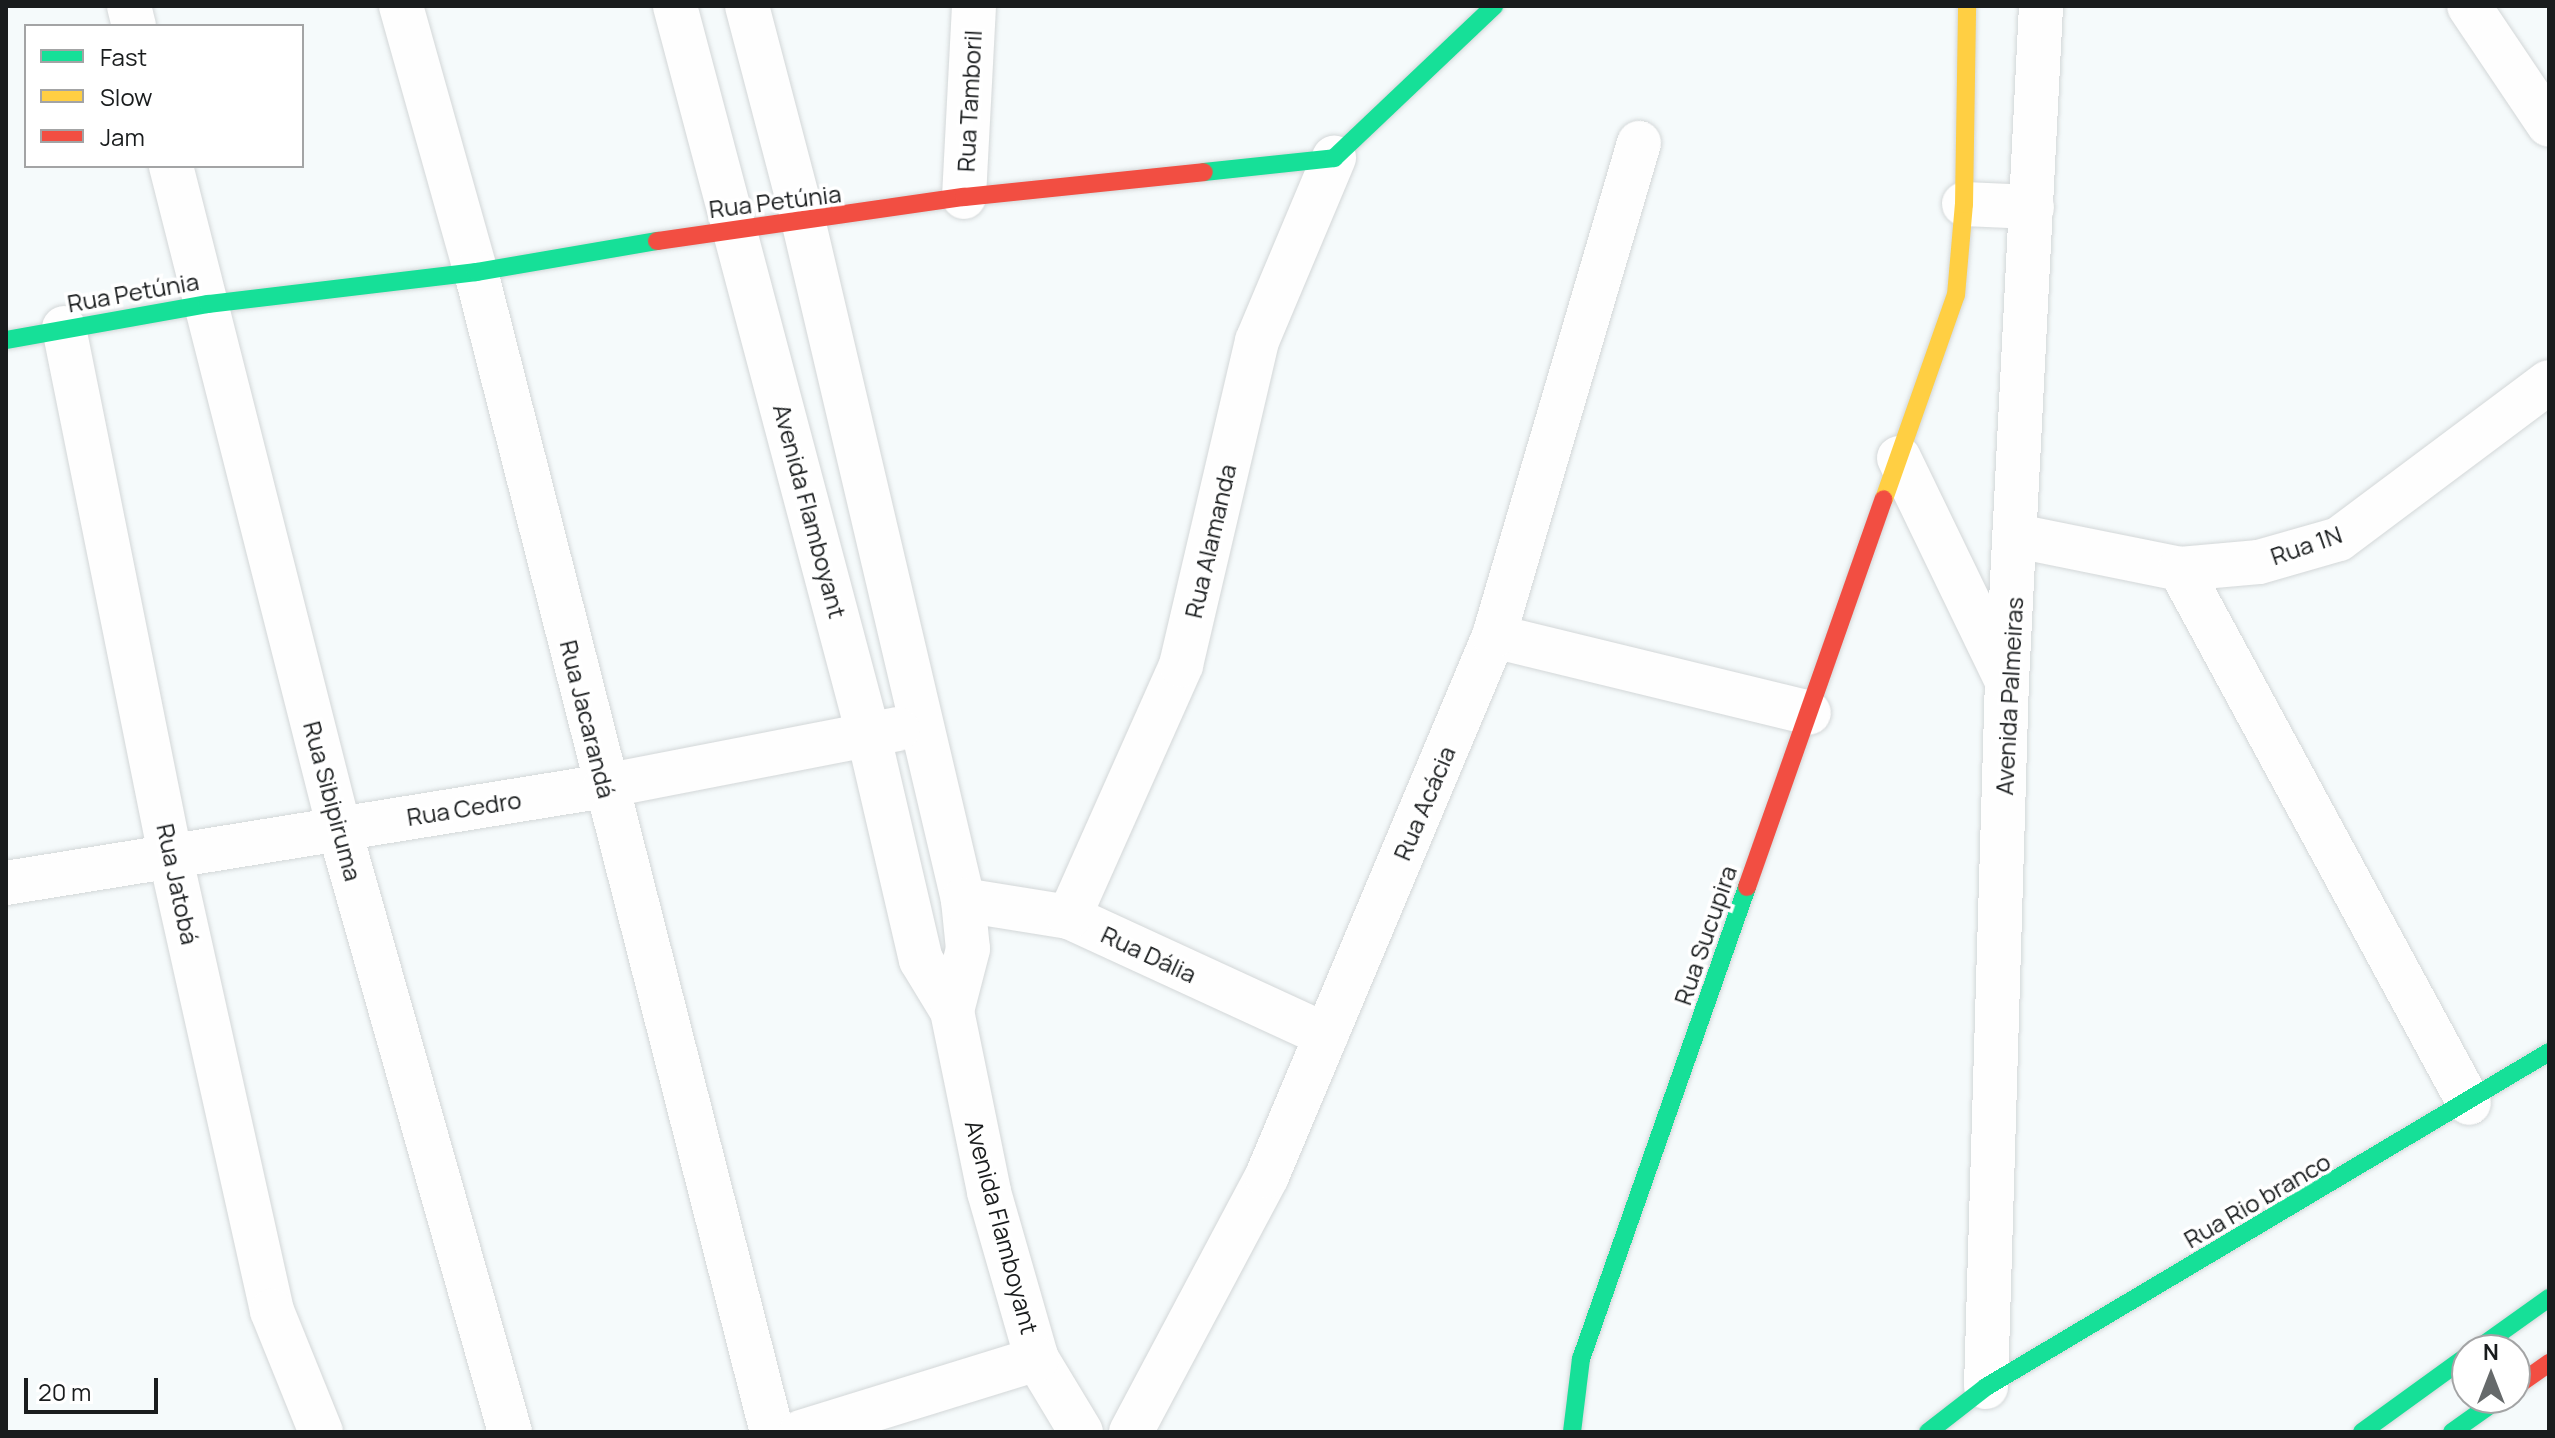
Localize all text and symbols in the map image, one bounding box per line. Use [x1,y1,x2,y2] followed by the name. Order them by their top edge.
[24,24,304,168] legend
[951,29,987,173] street label: Rua Tamboril
[100,40,147,73] text: Fast
[100,80,153,113] text: Slow
[100,120,145,153] text: Jam
[707,179,843,223] street label: Rua Petúnia
[65,266,201,318] street label: Rua Petúnia
[768,401,852,621] street label: Avenida Flamboyant
[1178,461,1242,621] street label: Rua Alamanda
[2267,519,2345,571] street label: Rua 1N
[1989,596,2029,796] street label: Avenida Palmeiras
[554,637,622,801] street label: Rua Jacarandá
[298,718,368,884] street label: Rua Sibipiruma
[1387,742,1461,864] street label: Rua Acácia
[405,785,523,831] street label: Rua Cedro
[151,821,205,947] street label: Rua Jatobá
[1668,862,1742,1008] street label: Rua Sucupira
[1097,919,1201,989] street label: Rua Dália
[960,1117,1044,1337] street label: Avenida Flamboyant
[2179,1146,2335,1254] street label: Rua Rio branco
[2451,1334,2531,1414] north arrow
[2483,1337,2499,1367] text: N
[28,1362,162,1412] scale bar
[38,1375,91,1408] text: 20 m

